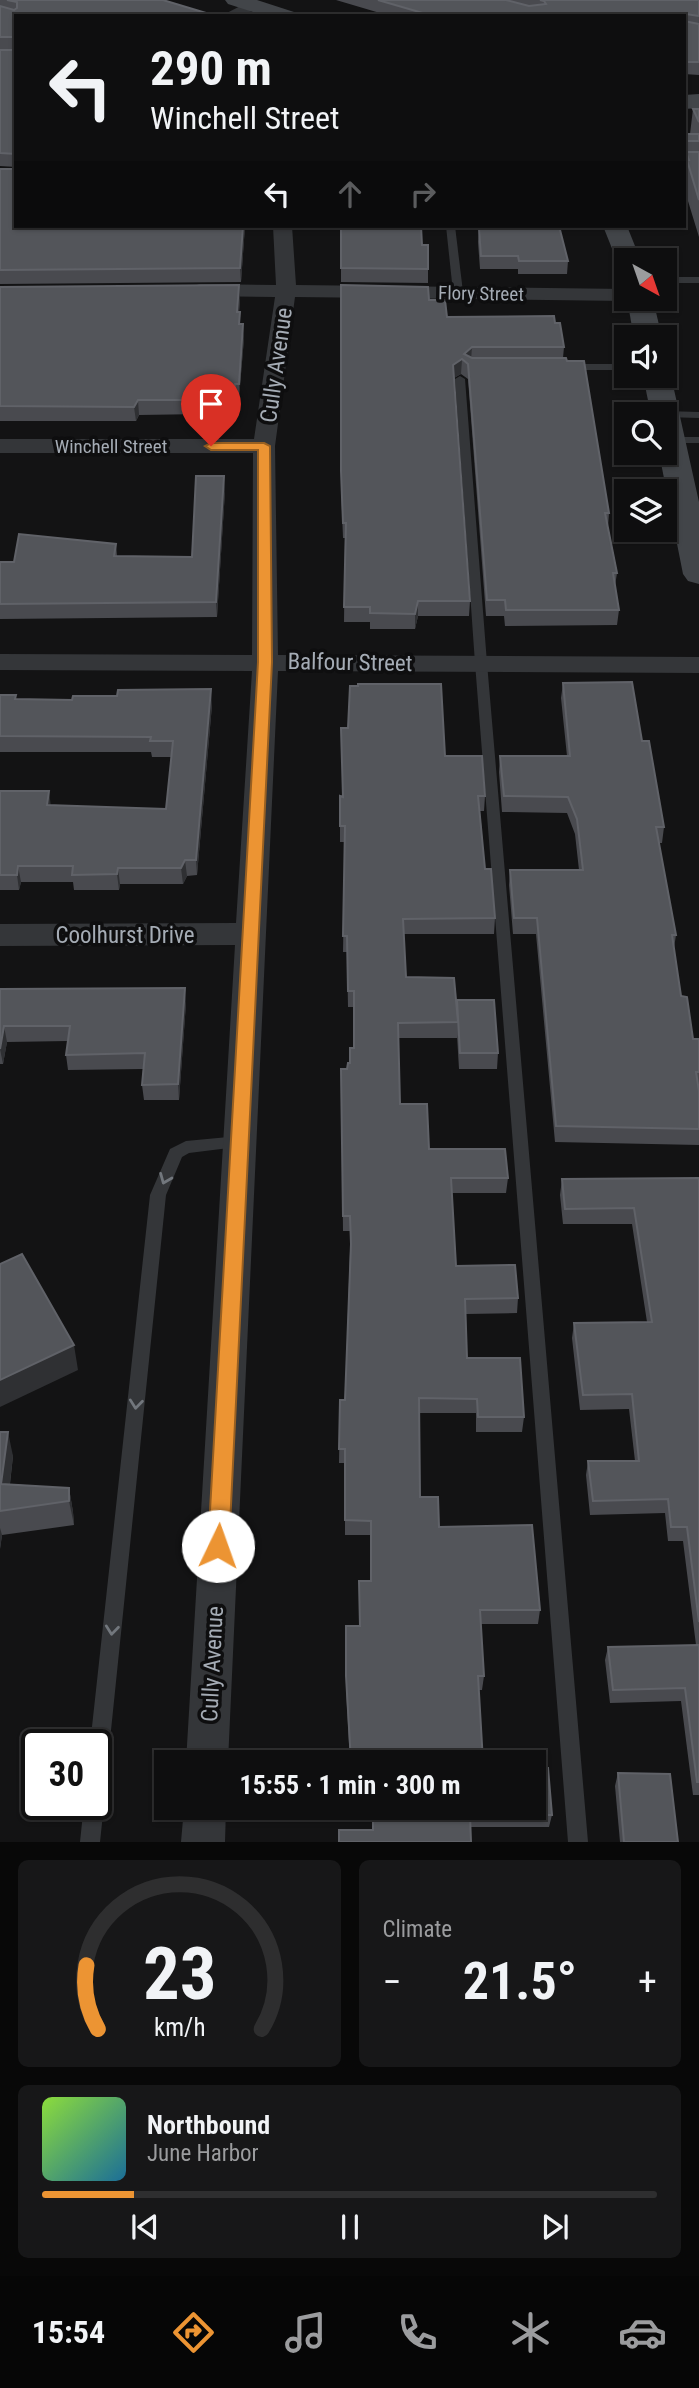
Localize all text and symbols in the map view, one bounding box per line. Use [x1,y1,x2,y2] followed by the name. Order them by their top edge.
[150,40,272,97] text: 290 m
[35,42,126,133] icon: left
[150,99,339,137] text: Winchell Street
[258,175,296,213] icon: left
[331,175,369,213] icon: ahead
[404,175,442,213] icon: right
[614,248,677,312] north arrow
[614,248,677,542] map controls
[438,281,524,306] street label: Flory Street
[255,306,298,424] street label: Cully Avenue
[614,325,677,388] button: sound
[181,374,241,446] pin
[192,385,230,423] icon: arrive
[614,402,677,465] button: search
[55,435,167,458] street label: Winchell Street
[614,479,677,542] button: layers
[287,648,413,677] street label: Balfour Street
[55,922,195,949] street label: Coolhurst Drive
[159,1171,173,1184] one-way arrow
[129,1398,144,1409] one-way arrow
[181,1509,255,1583] position arrow
[196,1606,229,1723] street label: Cully Avenue
[105,1625,120,1636] one-way arrow
[21,1729,112,1820] speed limit sign: 30
[240,1770,460,1800] text: 15:55 · 1 min · 300 m
[383,1916,452,1943] text: Climate
[142,1932,216,2018] text: 23
[463,1951,577,2012] text: 21.5°
[383,1960,402,2004] text: −
[638,1960,657,2004] text: +
[154,2013,205,2042] text: km/h
[147,2110,270,2140] text: Northbound
[147,2140,259,2167] text: June Harbor
[126,2208,164,2246] icon: previous
[331,2208,369,2246] icon: pause
[536,2208,574,2246] icon: next
[169,2308,218,2357] icon: directions
[281,2308,330,2357] icon: music
[393,2308,442,2357] icon: phone
[506,2308,555,2357] icon: climate
[618,2308,667,2357] icon: car
[32,2313,105,2351] text: 15:54

